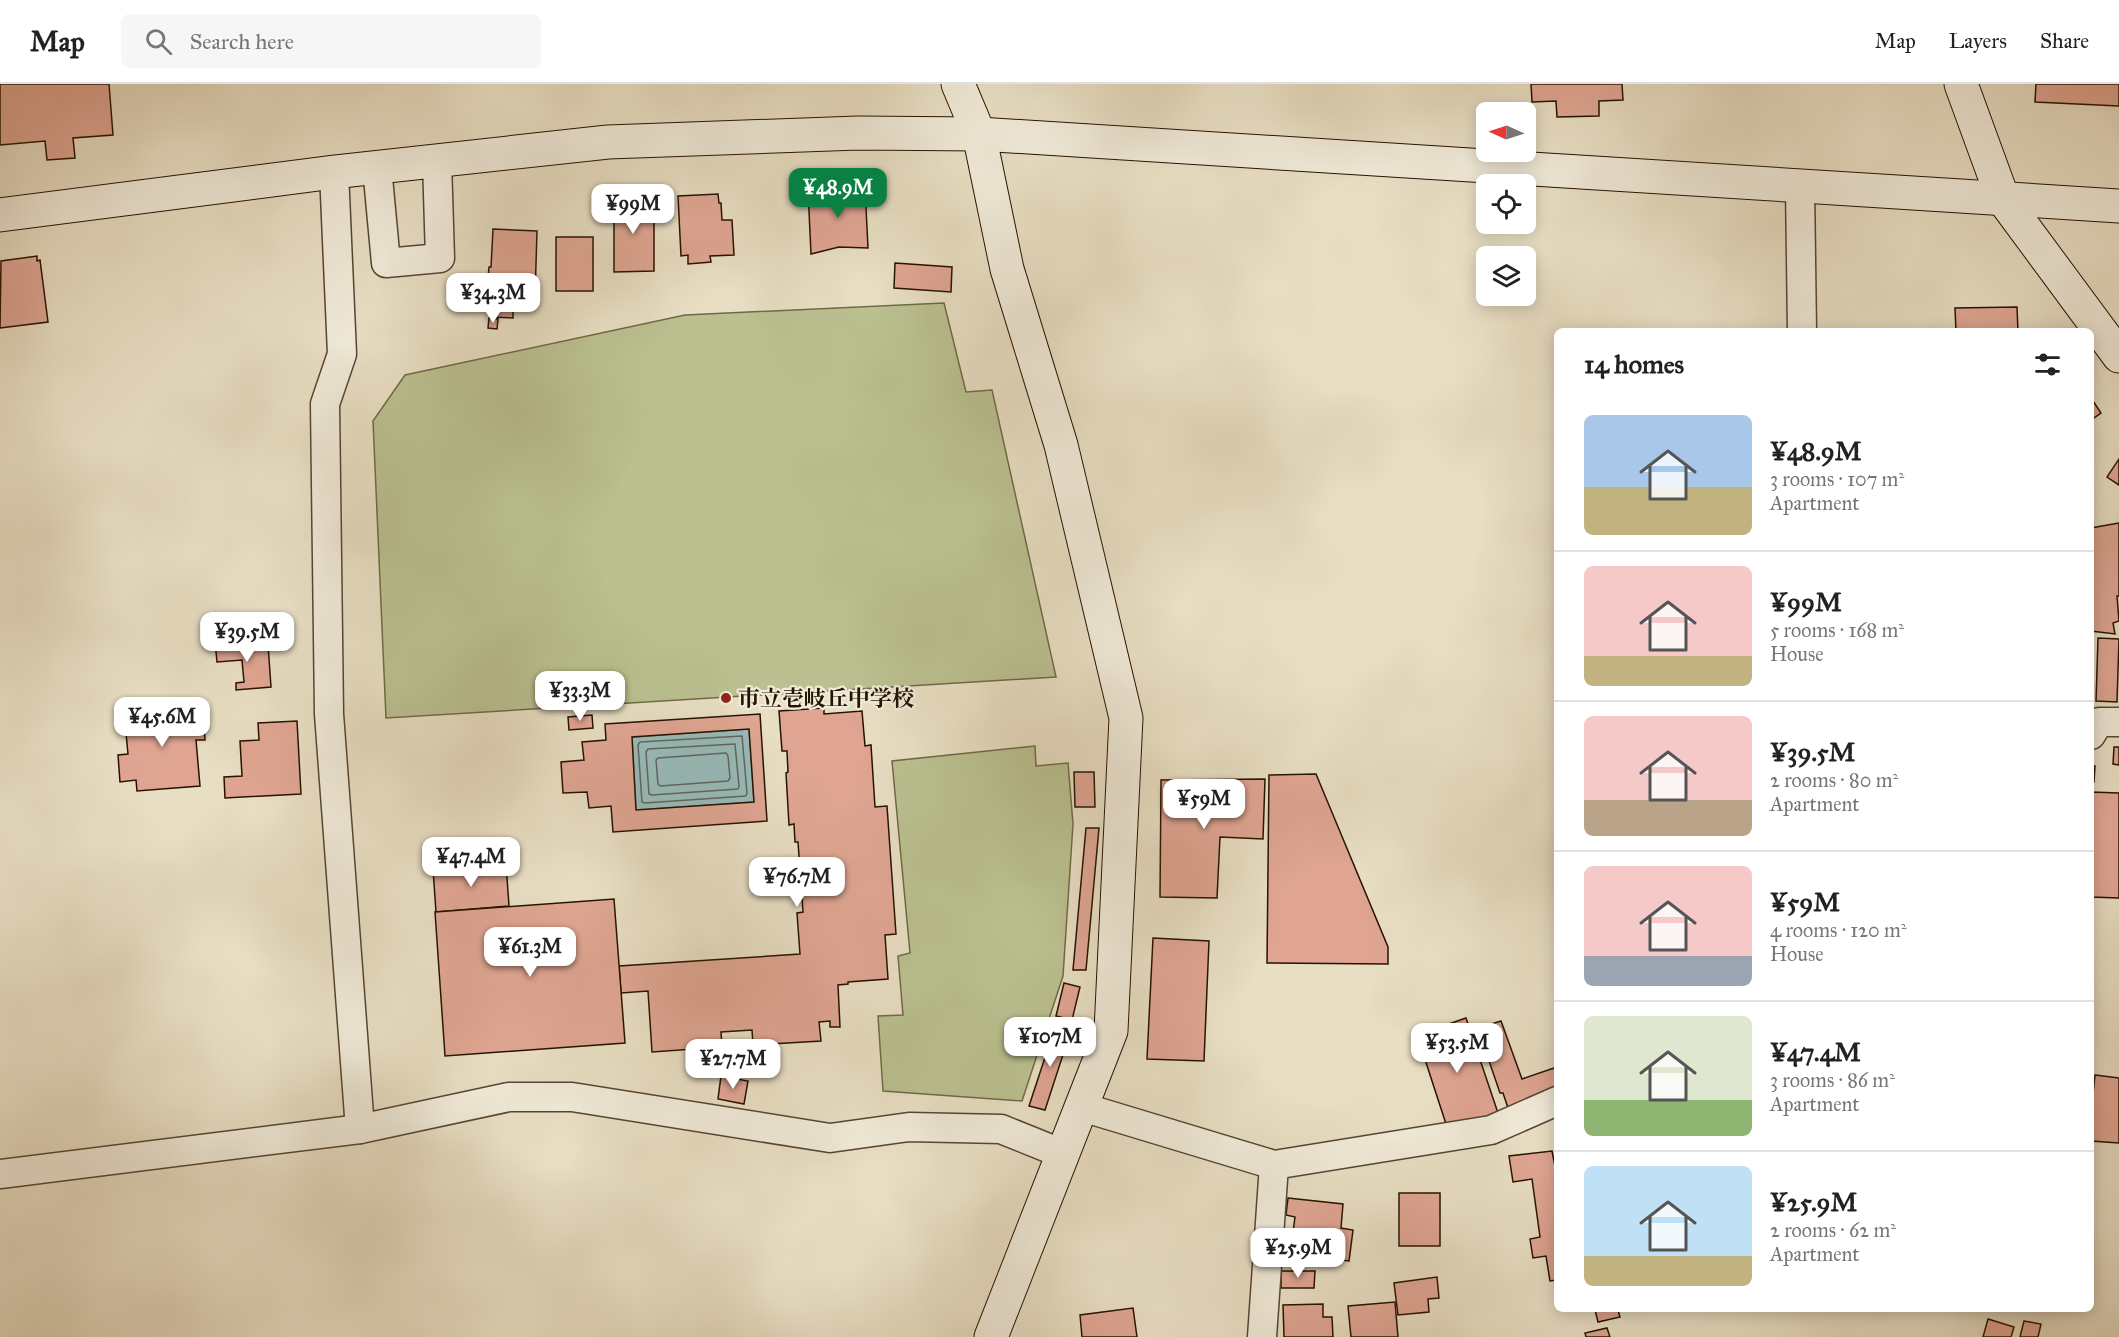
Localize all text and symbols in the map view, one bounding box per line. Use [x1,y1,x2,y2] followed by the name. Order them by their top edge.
[121,14,541,68] search box
[30,24,85,59] text: Map
[142,25,175,58] icon: search
[190,28,294,55] text: Search here
[1875,28,1916,54] text: Map
[1949,28,2007,54] text: Layers
[2040,28,2089,54] text: Share
[1476,102,1536,162] north arrow
[1476,102,1536,306] map controls
[789,168,887,219] pin: ¥48.9M
[1476,174,1536,234] button: locate
[803,175,873,199] text: ¥48.9M
[597,184,669,235] pin: ¥99M
[605,191,661,215] text: ¥99M
[1476,246,1536,306] button: layers
[444,273,542,324] pin: ¥34.3M
[460,280,526,304] text: ¥34.3M
[1584,348,1684,380] text: 14 homes
[2031,348,2064,381] icon: filters
[1770,435,1862,467] text: ¥48.9M
[1632,439,1704,511] icon: home
[1770,467,1904,491] text: 3 rooms · 107 m²
[1770,491,1859,515] text: Apartment
[1770,586,1842,618] text: ¥99M
[1632,590,1704,662] icon: home
[198,612,296,663] pin: ¥39.5M
[1770,618,1904,642] text: 5 rooms · 168 m²
[214,619,280,643] text: ¥39.5M
[1770,642,1824,666] text: House
[531,671,629,722] pin: ¥33.3M
[549,678,611,702] text: ¥33.3M
[738,685,914,712] place label: 市立壱岐丘中学校
[719,691,733,705] marker: 市立壱岐丘中学校
[113,697,211,748] pin: ¥45.6M
[128,704,196,728] text: ¥45.6M
[1770,736,1855,768] text: ¥39.5M
[1632,740,1704,812] icon: home
[1770,768,1898,792] text: 2 rooms · 80 m²
[1168,779,1240,830] pin: ¥59M
[1177,786,1231,810] text: ¥59M
[1770,792,1859,816] text: Apartment
[422,837,520,888] pin: ¥47.4M
[436,844,506,868] text: ¥47.4M
[748,857,846,908] pin: ¥76.7M
[763,864,831,888] text: ¥76.7M
[1770,886,1840,918] text: ¥59M
[1632,890,1704,962] icon: home
[1770,918,1907,942] text: 4 rooms · 120 m²
[481,927,579,978] pin: ¥61.3M
[498,934,562,958] text: ¥61.3M
[1770,942,1824,966] text: House
[1008,1017,1092,1068] pin: ¥107M
[1408,1023,1506,1074] pin: ¥53.5M
[1018,1024,1082,1048] text: ¥107M
[1425,1030,1489,1054] text: ¥53.5M
[1770,1036,1861,1068] text: ¥47.4M
[684,1039,782,1090] pin: ¥27.7M
[1632,1040,1704,1112] icon: home
[699,1046,767,1070] text: ¥27.7M
[1770,1068,1895,1092] text: 3 rooms · 86 m²
[1770,1092,1859,1116] text: Apartment
[1770,1186,1857,1218] text: ¥25.9M
[1632,1190,1704,1262] icon: home
[1770,1218,1896,1242] text: 2 rooms · 62 m²
[1249,1228,1347,1279] pin: ¥25.9M
[1264,1235,1332,1259] text: ¥25.9M
[1770,1242,1859,1266] text: Apartment

